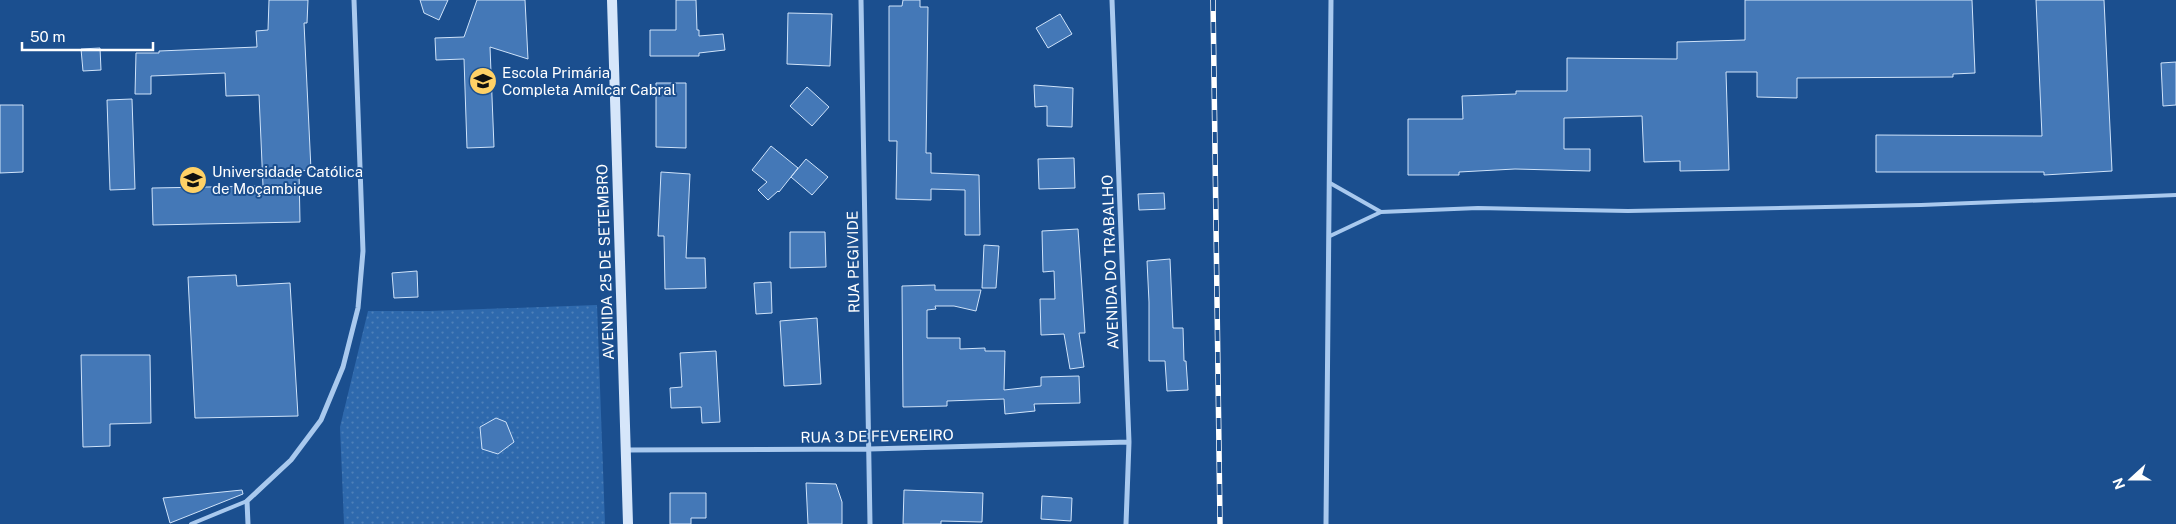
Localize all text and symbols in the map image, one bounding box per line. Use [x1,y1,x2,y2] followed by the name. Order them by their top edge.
[22,20,154,52] scale bar
[30,28,65,45] text: 50 m
[502,64,676,98] place label: Escola Primária Completa Amílcar Cabral
[468,66,498,96] school or university icon: Escola Primária Completa Amílcar Cabral
[212,163,363,197] place label: Universidade Católica de Moçambique
[593,164,617,360] street label: AVENIDA 25 DE SETEMBRO
[178,165,208,195] school or university icon: Universidade Católica de Moçambique
[1098,174,1122,350] street label: AVENIDA DO TRABALHO
[844,211,862,313] street label: RUA PEGIVIDE
[800,426,954,446] street label: RUA 3 DE FEVEREIRO
[2106,454,2156,504] north arrow
[2109,476,2128,492] text: N

